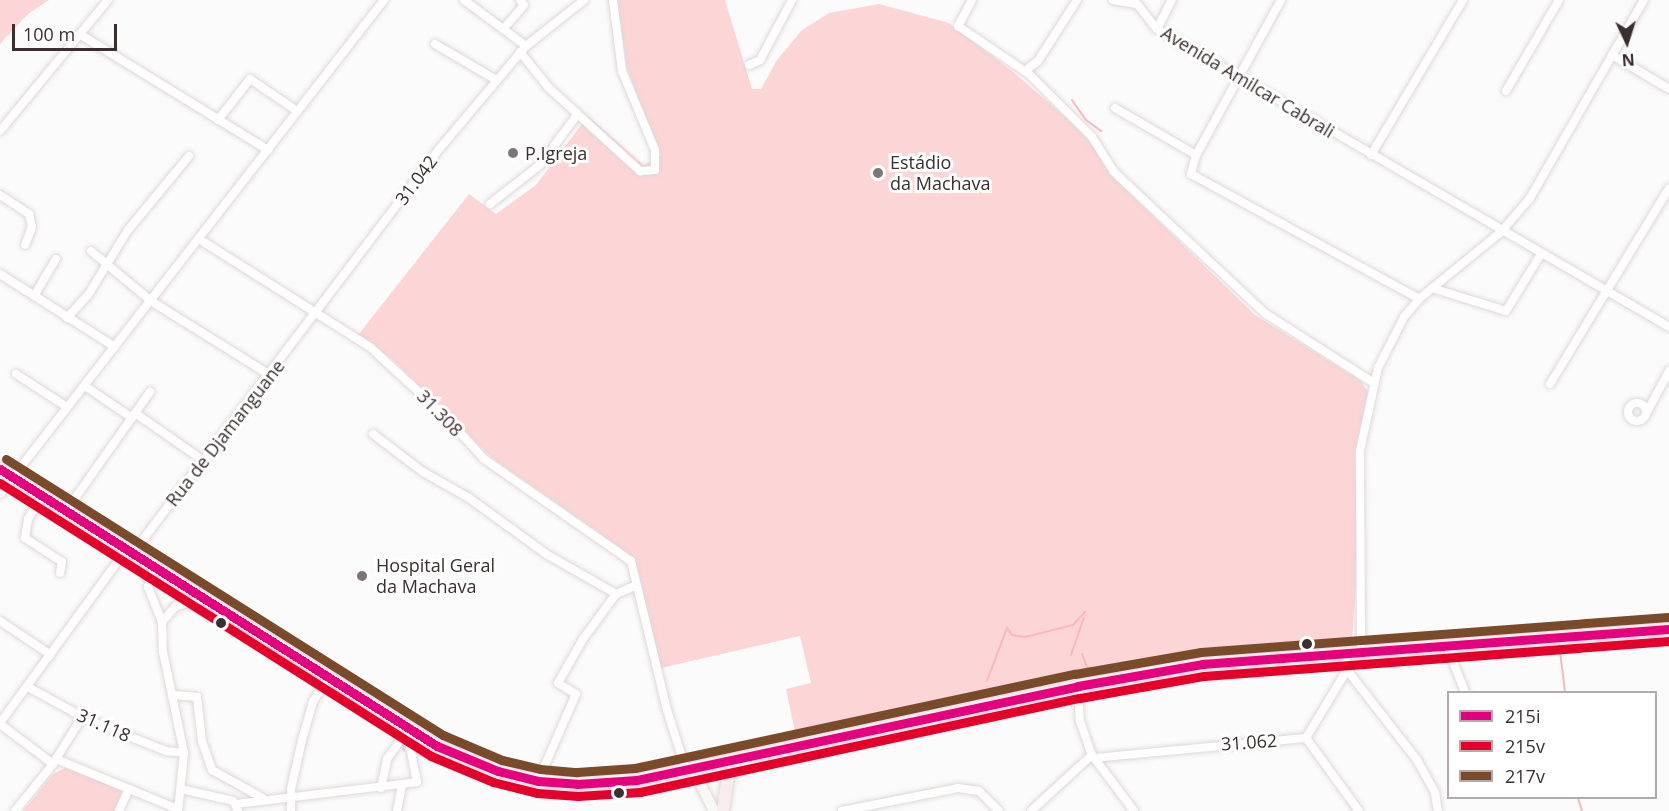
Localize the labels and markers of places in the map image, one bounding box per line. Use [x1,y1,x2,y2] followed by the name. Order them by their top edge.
[525,142,587,164] place label: P.Igreja
[506,146,520,160] marker: P.Igreja
[890,152,991,195] place label: Estádio da Machava
[871,166,885,180] marker: Estádio da Machava
[376,555,495,598] place label: Hospital Geral da Machava
[353,567,371,585] marker: Hospital Geral da Machava
[215,617,227,629] unlabelled marker
[1301,638,1313,650] unlabelled marker
[613,787,625,799] unlabelled marker

